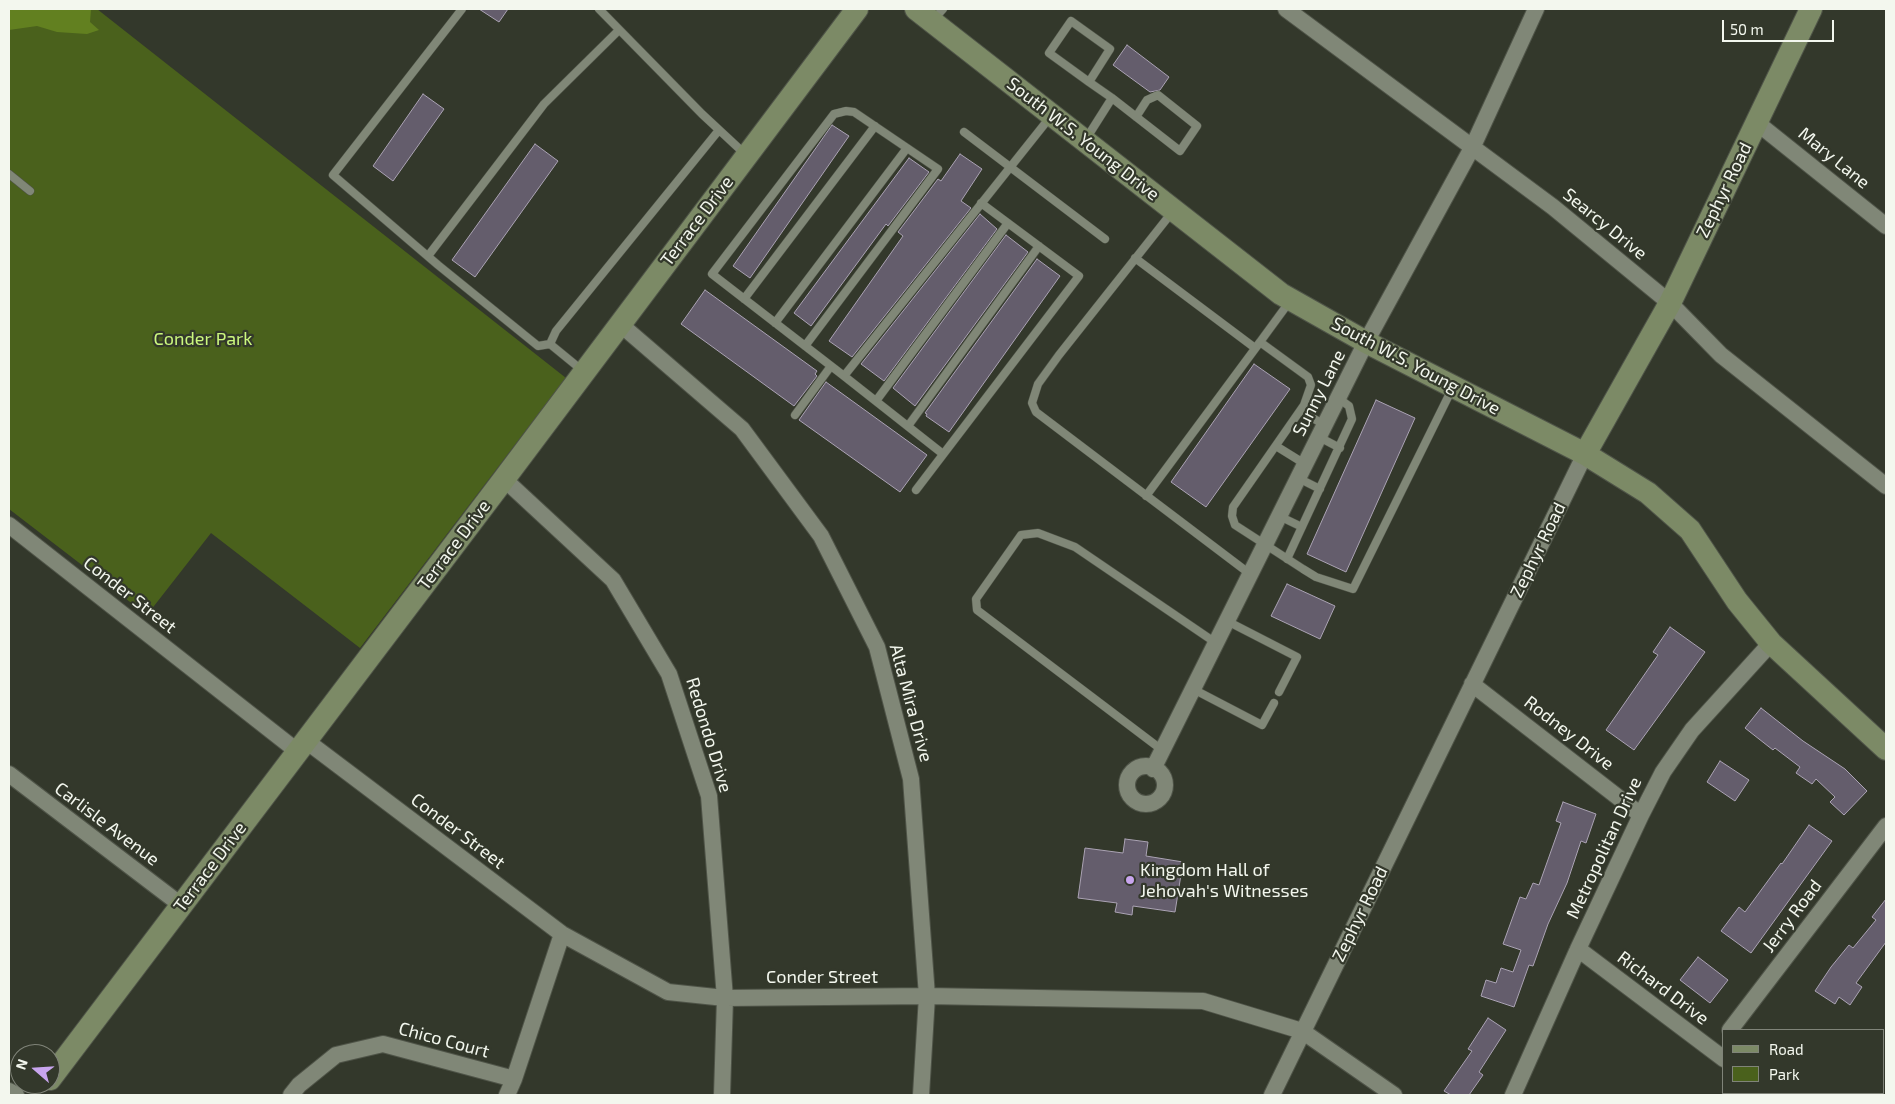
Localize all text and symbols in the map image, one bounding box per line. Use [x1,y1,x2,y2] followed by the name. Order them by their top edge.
[1725,10,1838,42] scale bar
[1730,20,1764,38] text: 50 m
[1002,73,1164,205] street label: South W.S. Young Drive
[1794,123,1874,193] street label: Mary Lane
[1692,139,1756,241] street label: Zephyr Road
[656,172,738,270] street label: Terrace Drive
[1559,184,1651,264] street label: Searcy Drive
[1328,312,1504,420] street label: South W.S. Young Drive
[154,328,252,350] park label: Conder Park
[1288,346,1350,440] street label: Sunny Lane
[413,496,495,594] street label: Terrace Drive
[1506,499,1570,601] street label: Zephyr Road
[79,552,181,638] street label: Conder Street
[885,642,937,764] street label: Alta Mira Drive
[681,675,737,795] street label: Redondo Drive
[1520,691,1618,775] street label: Rodney Drive
[1562,774,1646,922] street label: Metropolitan Drive
[50,778,164,870] street label: Carlisle Avenue
[407,789,509,873] street label: Conder Street
[169,818,251,916] street label: Terrace Drive
[1140,859,1308,902] place label: Kingdom Hall of Jehovah's Witnesses
[1328,863,1392,965] street label: Zephyr Road
[1124,874,1136,886] marker: Kingdom Hall of Jehovah's Witnesses
[1758,875,1826,957] street label: Jerry Road
[1613,947,1713,1029] street label: Richard Drive
[766,966,878,988] street label: Conder Street
[396,1018,492,1062] street label: Chico Court
[1722,1029,1885,1094] legend
[1769,1040,1804,1058] text: Road
[10,1044,60,1094] north arrow
[12,1057,31,1072] text: N
[1769,1065,1800,1083] text: Park

